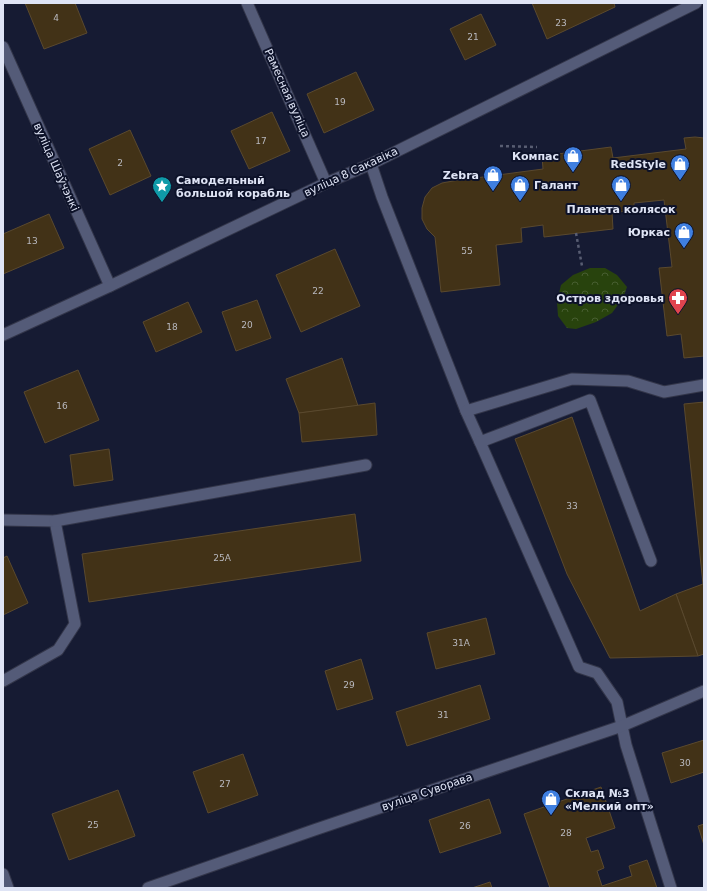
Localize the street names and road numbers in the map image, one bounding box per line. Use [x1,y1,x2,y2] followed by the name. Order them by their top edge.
[262,47,312,139] street label: Рамесная вуліца
[31,121,81,213] street label: вуліца Шаўчэнкі
[302,145,400,199] street label: вуліца 8 Сакавіка
[380,770,474,814] street label: вуліца Суворава

